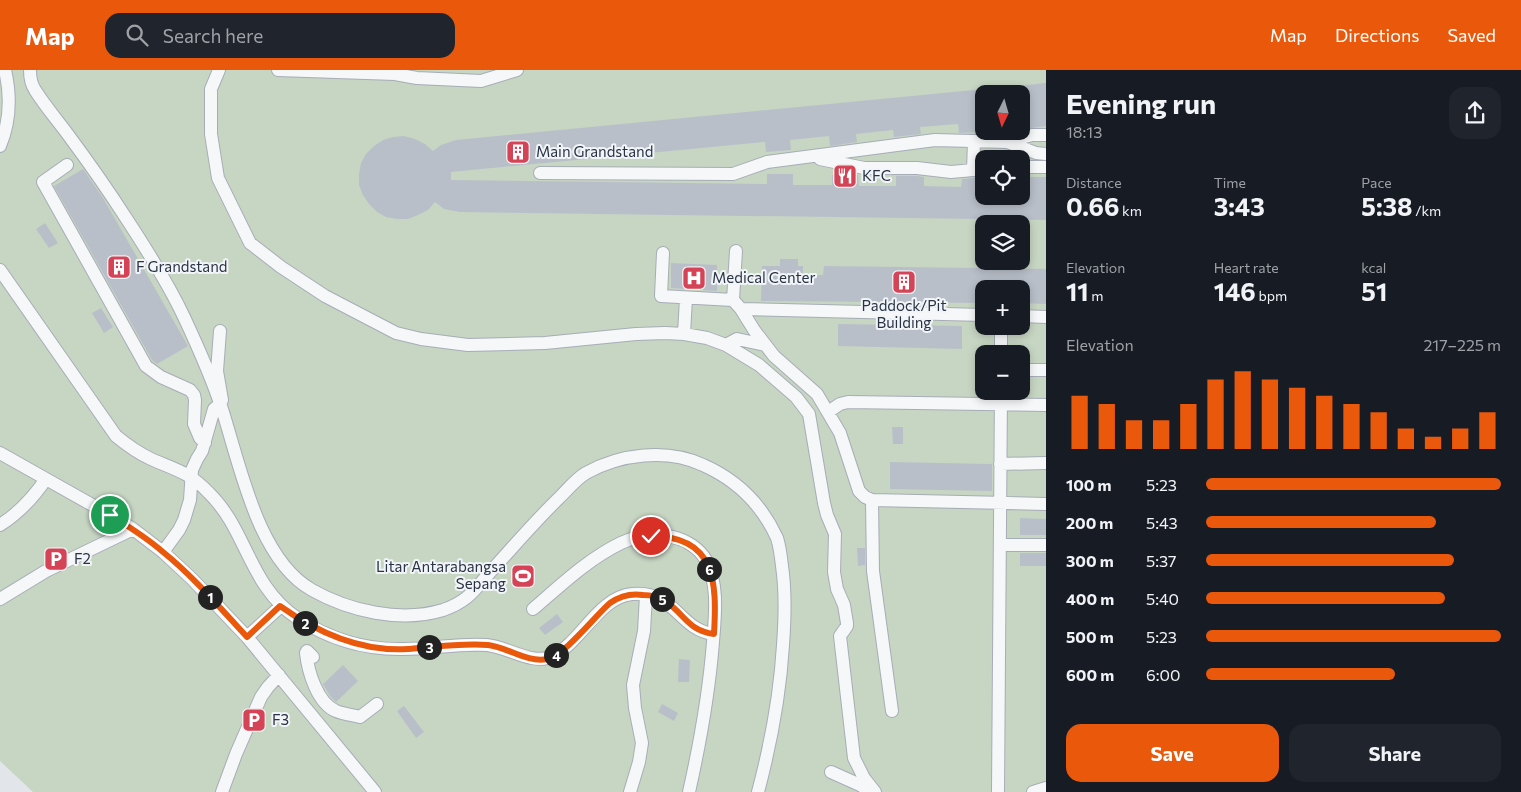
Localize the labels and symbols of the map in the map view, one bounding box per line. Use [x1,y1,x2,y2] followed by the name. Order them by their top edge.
[975,85,1030,140] north arrow
[505,139,531,165] building icon: Main Grandstand
[536,142,653,160] place label: Main Grandstand
[832,163,858,189] restaurant icon: KFC
[862,166,891,184] place label: KFC
[106,254,132,280] building icon: F Grandstand
[136,257,227,275] place label: F Grandstand
[681,265,707,291] hospital icon: Medical Center
[712,268,815,286] place label: Medical Center
[891,269,917,295] building icon: Paddock/Pit Building
[861,296,947,331] place label: Paddock/Pit Building
[89,494,131,536] pin
[630,515,672,557] pin
[43,546,69,572] parking icon: F2
[74,549,91,567] place label: F2
[696,556,722,582] pin: 6
[376,557,506,592] place label: Litar Antarabangsa Sepang
[510,563,536,589] sports icon: Litar Antarabangsa Sepang
[198,584,222,610] pin: 1
[650,586,674,612] pin: 5
[292,610,318,636] pin: 2
[416,634,442,660] pin: 3
[544,642,568,668] pin: 4
[241,707,267,733] parking icon: F3
[272,710,289,728] place label: F3

